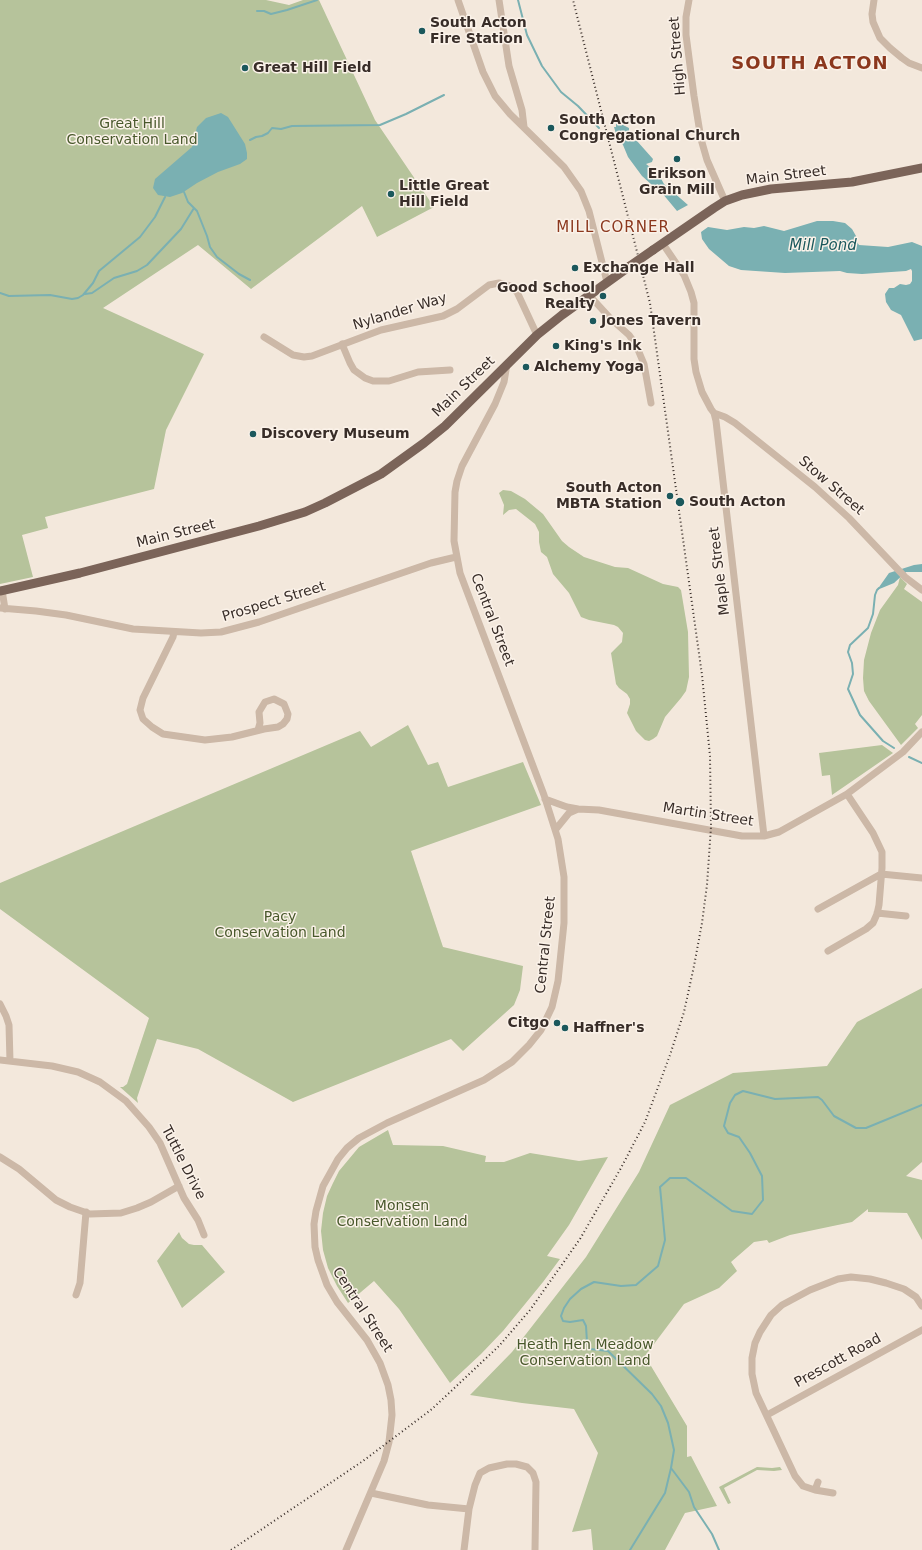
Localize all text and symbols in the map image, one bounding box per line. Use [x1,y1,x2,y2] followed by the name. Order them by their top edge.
[430,15,527,48] place label: South Acton Fire Station
[666,16,690,96] street label: High Street
[417,26,427,36] marker: South Acton Fire Station
[731,53,889,75] district label: SOUTH ACTON
[253,60,372,76] place label: Great Hill Field
[240,63,250,73] marker: Great Hill Field
[559,112,740,144] place label: South Acton Congregational Church
[66,116,198,148] park label: Great Hill Conservation Land
[546,123,556,133] marker: South Acton Congregational Church
[672,154,682,164] marker: Erikson Grain Mill
[745,163,827,189] street label: Main Street
[639,166,715,198] place label: Erikson Grain Mill
[399,178,489,210] place label: Little Great Hill Field
[386,189,396,199] marker: Little Great Hill Field
[556,219,670,237] district label: MILL CORNER
[789,237,857,255] water label: Mill Pond
[583,260,694,276] place label: Exchange Hall
[570,263,580,273] marker: Exchange Hall
[497,280,595,312] place label: Good School Realty
[351,290,449,334] street label: Nylander Way
[598,291,608,301] marker: Good School Realty
[601,313,701,329] place label: Jones Tavern
[588,316,598,326] marker: Jones Tavern
[564,338,642,354] place label: King's Ink
[551,341,561,351] marker: King's Ink
[429,353,499,421] street label: Main Street
[534,359,644,375] place label: Alchemy Yoga
[521,362,531,372] marker: Alchemy Yoga
[261,426,409,442] place label: Discovery Museum
[248,429,258,439] marker: Discovery Museum
[795,453,867,519] street label: Stow Street
[556,480,662,512] place label: South Acton MBTA Station
[665,491,675,501] marker: South Acton MBTA Station
[689,494,786,510] place label: South Acton
[674,496,686,508] marker: South Acton
[135,516,217,552] street label: Main Street
[706,526,734,616] street label: Maple Street
[467,571,517,669] street label: Central Street
[220,578,328,626] street label: Prospect Street
[661,800,755,830] street label: Martin Street
[533,895,559,995] street label: Central Street
[214,909,346,942] park label: Pacy Conservation Land
[508,1015,549,1031] place label: Citgo
[552,1018,562,1028] marker: Citgo
[573,1020,644,1036] place label: Haffner's
[560,1023,570,1033] marker: Haffner's
[157,1123,209,1203] street label: Tuttle Drive
[336,1198,468,1230] park label: Monsen Conservation Land
[328,1264,396,1356] street label: Central Street
[792,1330,884,1392] street label: Prescott Road
[516,1337,654,1370] park label: Heath Hen Meadow Conservation Land

